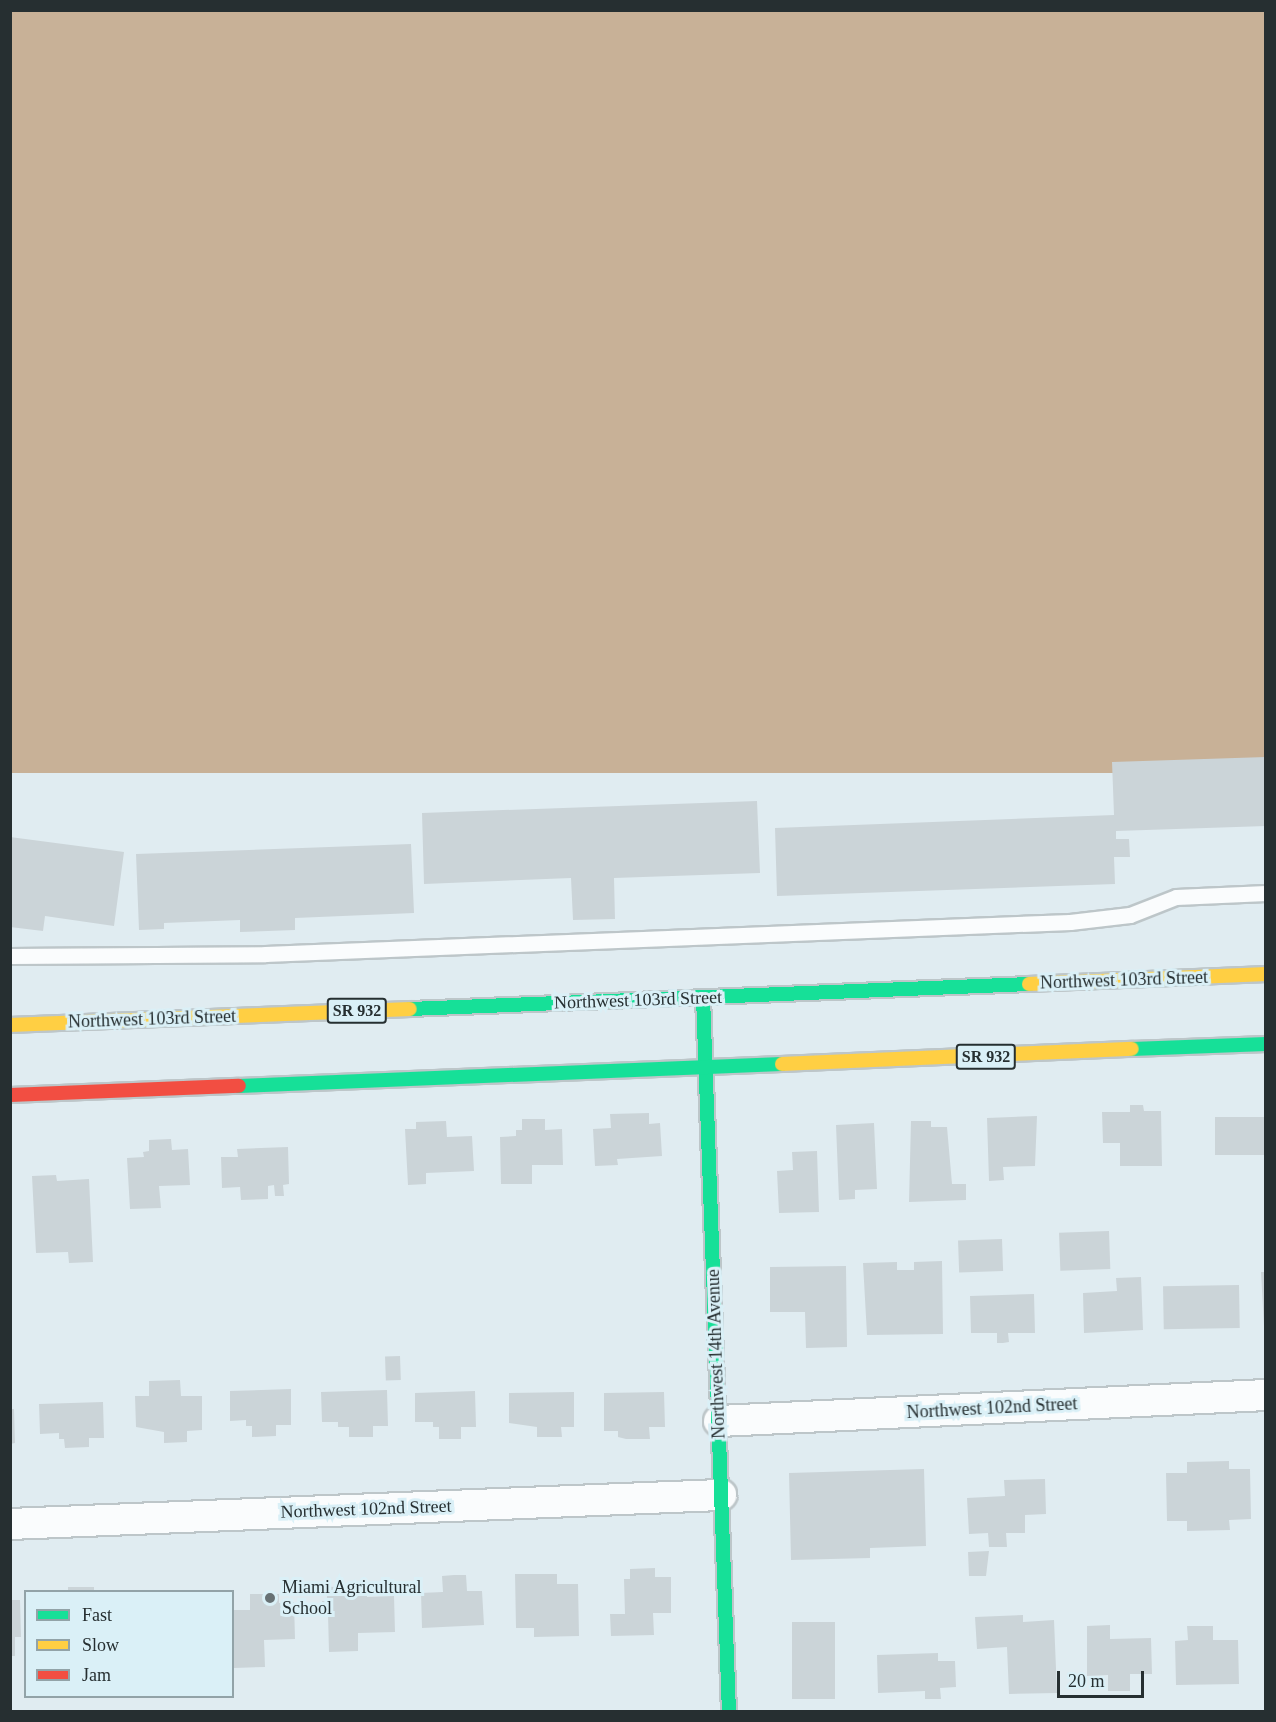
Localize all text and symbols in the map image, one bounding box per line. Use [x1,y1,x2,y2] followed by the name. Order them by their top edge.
[1040,966,1208,994] street label: Northwest 103rd Street
[554,986,722,1014] street label: Northwest 103rd Street
[326,998,388,1024] road number: SR 932
[68,1005,236,1033] street label: Northwest 103rd Street
[954,1044,1018,1070] road number: SR 932
[702,1268,730,1440] street label: Northwest 14th Avenue
[906,1393,1078,1423] street label: Northwest 102nd Street
[280,1495,452,1523] street label: Northwest 102nd Street
[282,1577,422,1620] place label: Miami Agricultural School
[24,1590,234,1698] legend
[263,1591,277,1605] marker: Miami Agricultural School
[82,1605,112,1625] text: Fast
[82,1635,119,1655] text: Slow
[1060,1659,1147,1697] scale bar
[82,1665,111,1685] text: Jam
[1068,1671,1105,1691] text: 20 m

